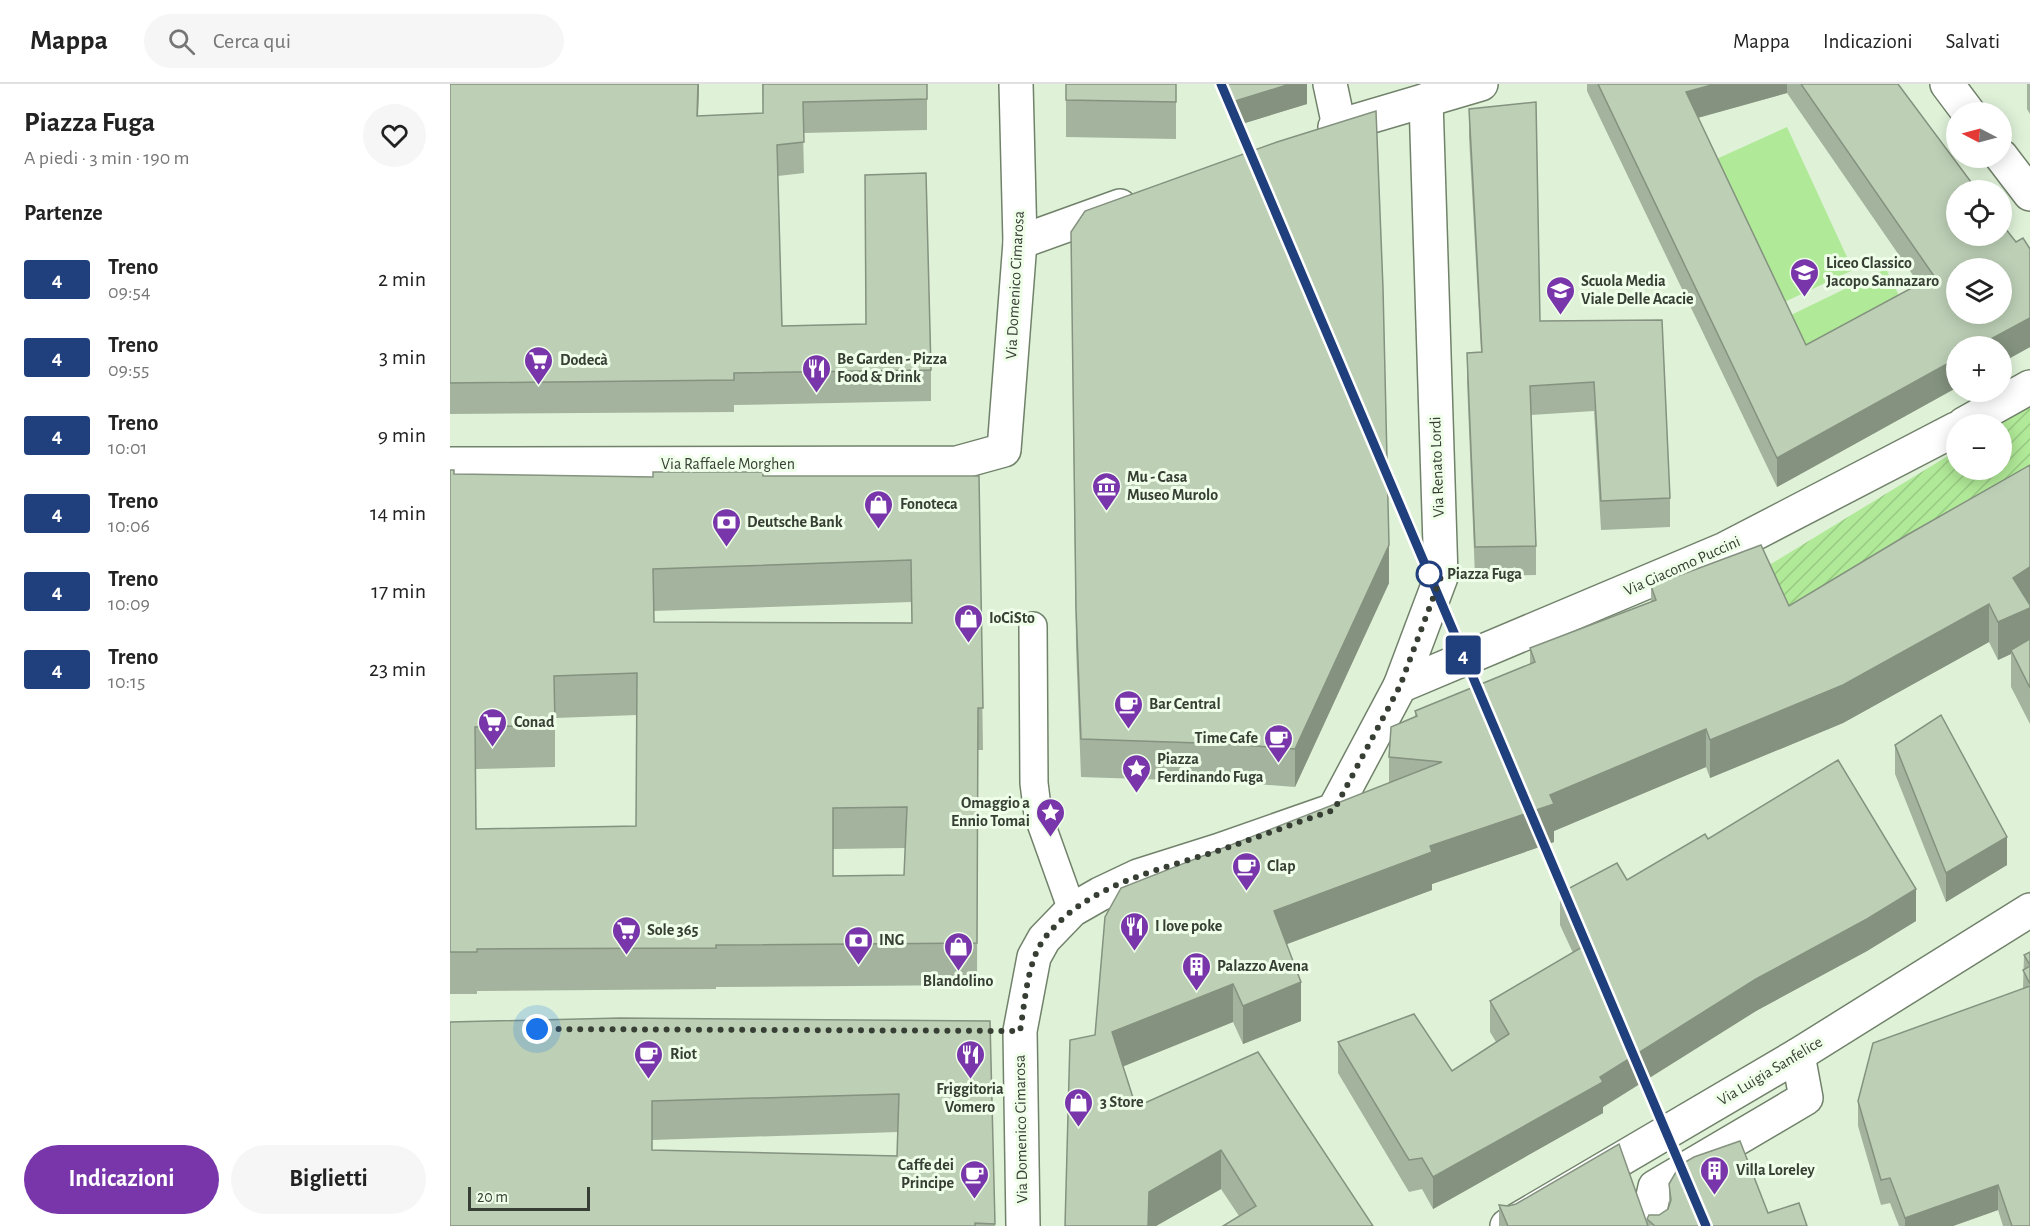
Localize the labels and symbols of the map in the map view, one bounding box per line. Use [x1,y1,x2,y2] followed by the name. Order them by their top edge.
[1946,102,2012,168] north arrow
[1003,210,1027,360] street label: Via Domenico Cimarosa
[1826,255,1939,289] place label: Liceo Classico Jacopo Sannazaro
[1789,256,1821,298] school or university icon: Liceo Classico Jacopo Sannazaro
[1581,273,1694,307] place label: Scuola Media Viale Delle Acacie
[1544,274,1576,316] school or university icon: Scuola Media Viale Delle Acacie
[523,344,555,386] supermarket icon: Dodecà
[837,351,947,385] place label: Be Garden - Pizza Food & Drink
[560,352,608,368] place label: Dodecà
[800,352,832,394] restaurant icon: Be Garden - Pizza Food & Drink
[1427,416,1447,518] street label: Via Renato Lordi
[661,456,795,472] street label: Via Raffaele Morghen
[1127,469,1218,503] place label: Mu - Casa Museo Murolo
[1090,470,1122,512] museum icon: Mu - Casa Museo Murolo
[863,488,895,530] shop icon: Fonoteca
[900,496,958,512] place label: Fonoteca
[710,506,742,548] bank icon: Deutsche Bank
[747,514,843,530] place label: Deutsche Bank
[1621,533,1743,599] street label: Via Giacomo Puccini
[1416,561,1442,587] marker: Piazza Fuga
[1447,566,1522,582] place label: Piazza Fuga
[952,602,984,644] shop icon: IoCiSto
[989,610,1035,626] place label: IoCiSto
[1444,636,1482,674] line badge: 4
[1112,688,1144,730] cafe icon: Bar Central
[1149,696,1221,712] place label: Bar Central
[477,706,509,748] supermarket icon: Conad
[514,714,555,730] place label: Conad
[1263,722,1295,764] cafe icon: Time Cafe
[1194,730,1258,746] place label: Time Cafe
[1157,751,1264,785] place label: Piazza Ferdinando Fuga
[1120,752,1152,794] place icon: Piazza Ferdinando Fuga
[951,795,1030,829] place label: Omaggio a Ennio Tomai
[1035,796,1067,838] place icon: Omaggio a Ennio Tomai
[1230,850,1262,892] cafe icon: Clap
[1267,858,1296,874] place label: Clap
[1118,910,1150,952] restaurant icon: I love poke
[610,914,642,956] supermarket icon: Sole 365
[1155,918,1223,934] place label: I love poke
[647,922,698,938] place label: Sole 365
[842,924,874,966] bank icon: ING
[942,930,974,972] shop icon: Blandolino
[879,932,904,948] place label: ING
[1180,950,1212,992] building icon: Palazzo Avena
[1217,958,1309,974] place label: Palazzo Avena
[923,973,993,989] place label: Blandolino
[522,1014,552,1044] your location
[1715,1033,1825,1109] street label: Via Luigia Sanfelice
[633,1038,665,1080] cafe icon: Riot
[954,1038,986,1080] restaurant icon: Friggitoria Vomero
[670,1046,698,1062] place label: Riot
[1012,1055,1030,1203] street label: Via Domenico Cimarosa
[936,1081,1004,1115] place label: Friggitoria Vomero
[1063,1086,1095,1128] shop icon: 3 Store
[1100,1094,1144,1110] place label: 3 Store
[1699,1154,1731,1196] building icon: Villa Loreley
[898,1157,954,1191] place label: Caffe dei Principe
[959,1158,991,1200] cafe icon: Caffe dei Principe
[1736,1162,1816,1179] place label: Villa Loreley
[468,1184,590,1212] scale bar

